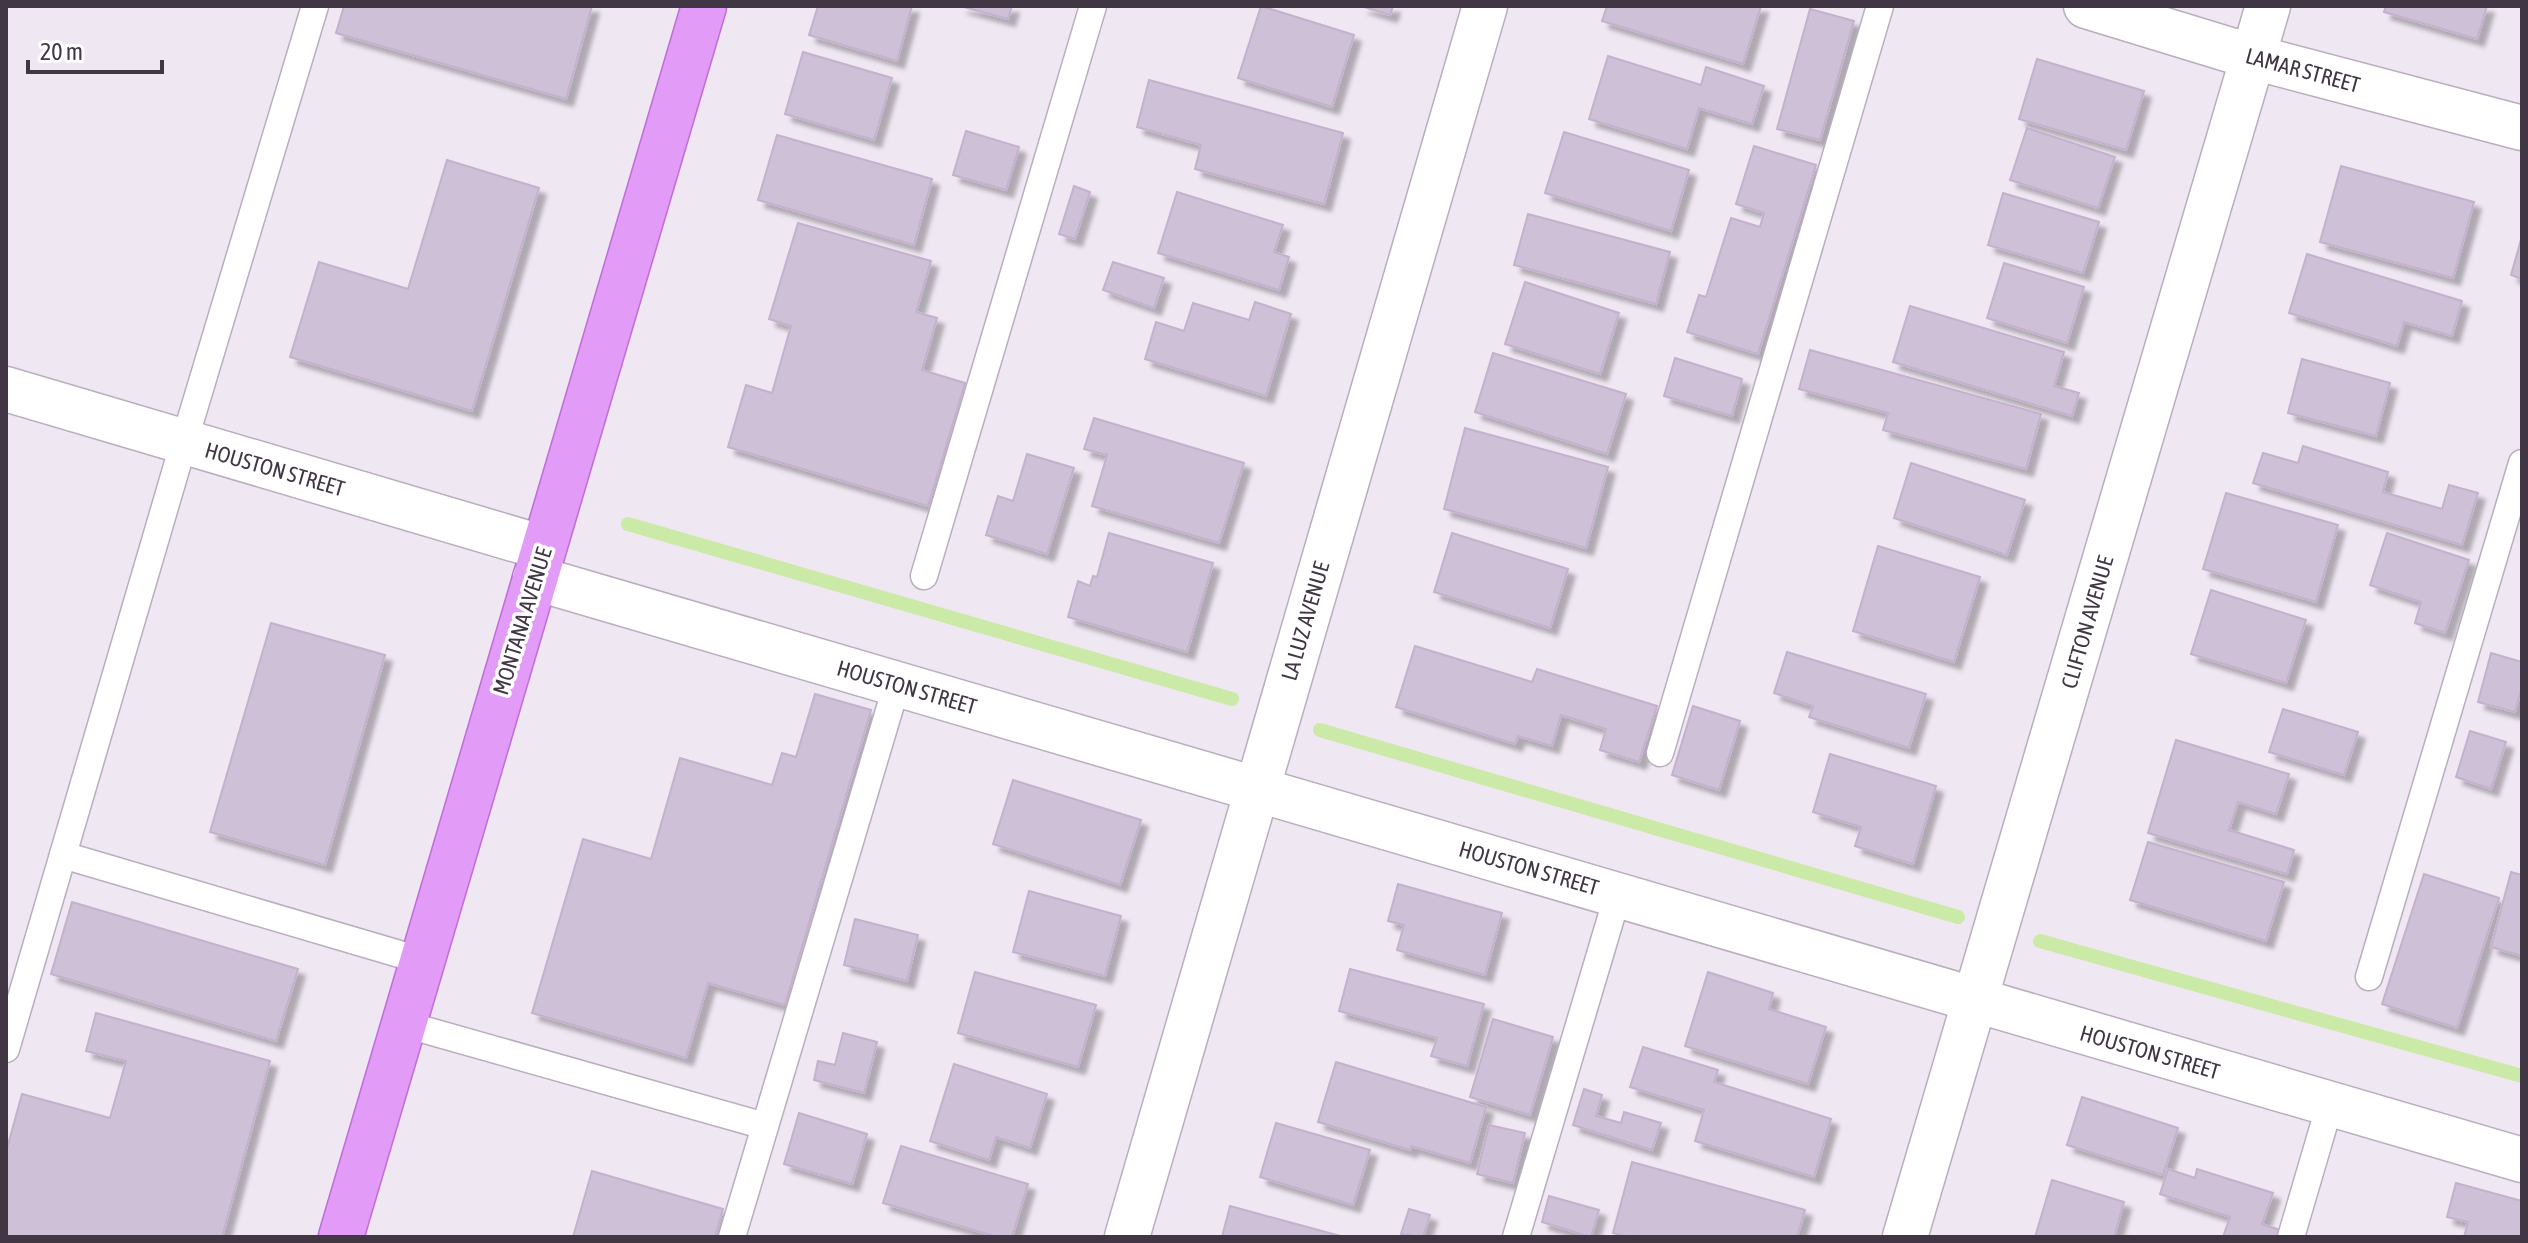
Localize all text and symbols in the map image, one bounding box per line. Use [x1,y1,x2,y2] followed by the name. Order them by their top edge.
[28,24,162,74] scale bar
[40,38,83,65] text: 20 m
[2243,42,2363,98] street label: LAMAR STREET
[202,437,348,501] street label: HOUSTON STREET
[487,544,557,698] street label: MONTANA AVENUE
[2056,552,2119,691] street label: CLIFTON AVENUE
[1276,558,1335,683] street label: LA LUZ AVENUE
[834,655,980,719] street label: HOUSTON STREET
[1456,836,1602,900] street label: HOUSTON STREET
[2077,1020,2223,1084] street label: HOUSTON STREET

